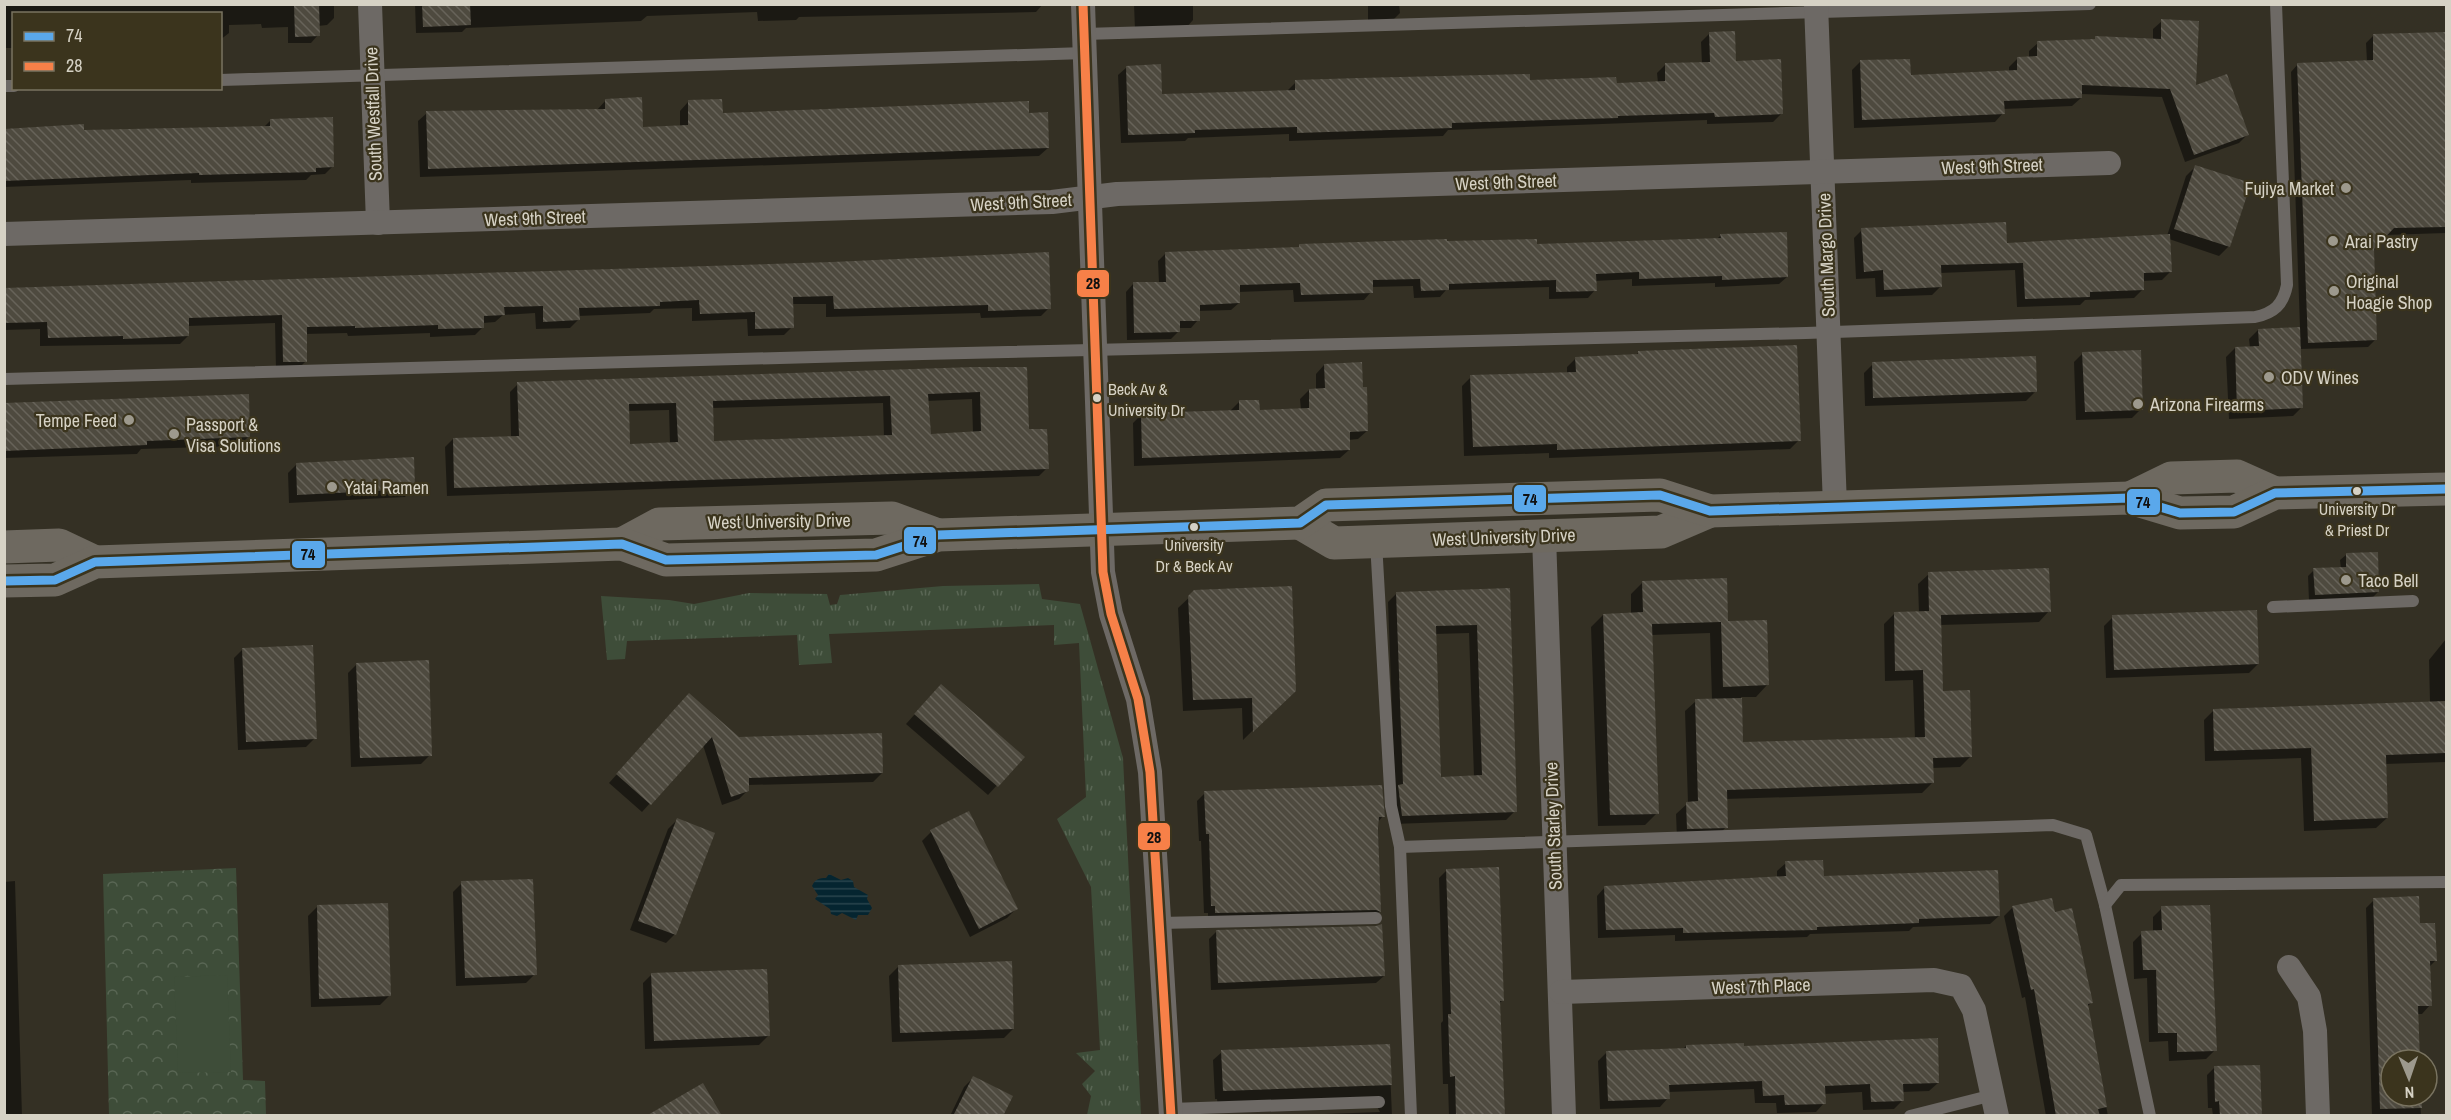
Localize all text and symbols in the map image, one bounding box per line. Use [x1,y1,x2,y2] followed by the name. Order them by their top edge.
[12,12,222,90] legend
[66,23,82,48] text: 74
[358,46,388,182] street label: South Westfall Drive
[66,53,82,78] text: 28
[1941,152,2043,180] street label: West 9th Street
[1455,168,1557,196] street label: West 9th Street
[2245,176,2334,201] place label: Fujiya Market
[2339,181,2353,195] marker: Fujiya Market
[970,187,1072,217] street label: West 9th Street
[1811,193,1841,317] street label: South Margo Drive
[484,204,586,232] street label: West 9th Street
[2344,229,2419,254] place label: Arai Pastry
[2326,234,2340,248] marker: Arai Pastry
[1076,269,1110,298] line badge: 28
[2346,269,2432,315] place label: Original Hoagie Shop
[1086,272,1100,294] text: 28
[2327,284,2341,298] marker: Original Hoagie Shop
[2281,365,2359,390] place label: ODV Wines
[2262,370,2276,384] marker: ODV Wines
[1108,378,1185,421] place label: Beck Av & University Dr
[1091,392,1103,404] marker: Beck Av & University Dr
[2149,392,2264,417] place label: Arizona Firearms
[2131,397,2145,411] marker: Arizona Firearms
[36,408,117,433] place label: Tempe Feed
[186,412,281,458] place label: Passport & Visa Solutions
[122,413,136,427] marker: Tempe Feed
[167,427,181,441] marker: Passport & Visa Solutions
[344,475,429,500] place label: Yatai Ramen
[325,480,339,494] marker: Yatai Ramen
[1513,484,1547,513] line badge: 74
[2351,485,2363,497] marker: University Dr & Priest Dr
[1523,488,1538,510] text: 74
[2126,488,2161,516] line badge: 74
[2136,491,2151,513] text: 74
[2319,498,2396,541] place label: University Dr & Priest Dr
[707,507,851,535] street label: West University Drive
[1188,521,1200,533] marker: University Dr & Beck Av
[1432,522,1576,552] street label: West University Drive
[903,526,937,555] line badge: 74
[913,530,928,552] text: 74
[1155,534,1233,577] place label: University Dr & Beck Av
[291,540,326,569] line badge: 74
[301,543,316,565] text: 74
[2358,568,2418,593] place label: Taco Bell
[2339,573,2353,587] marker: Taco Bell
[1538,762,1568,890] street label: South Starley Drive
[1137,822,1171,851] line badge: 28
[1147,826,1161,848] text: 28
[1711,972,1811,1000] street label: West 7th Place
[2379,1048,2439,1108] north arrow
[2404,1082,2415,1104] text: N

